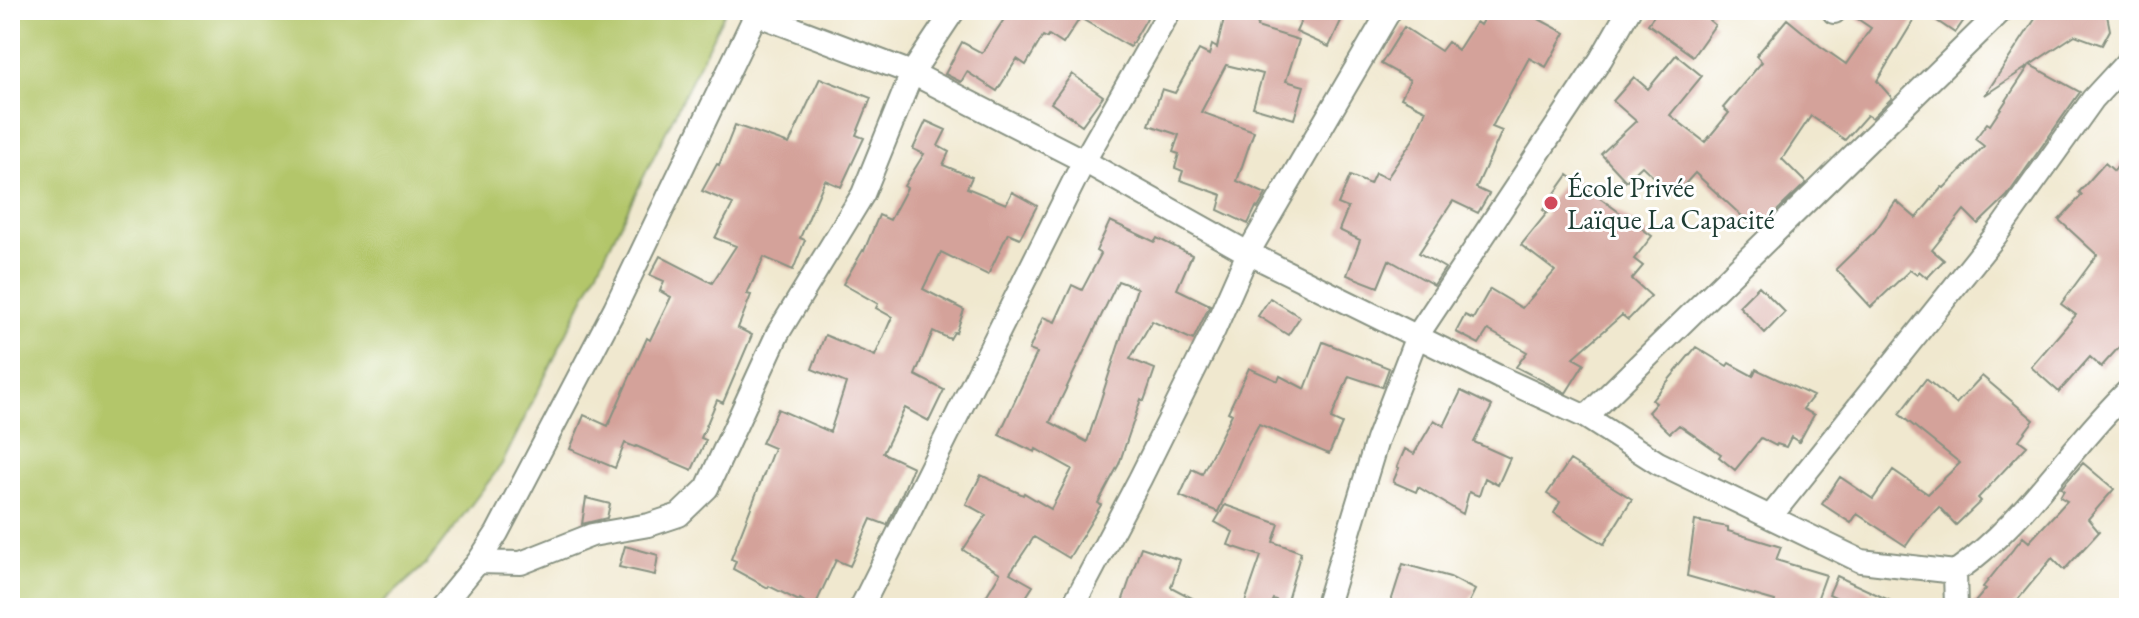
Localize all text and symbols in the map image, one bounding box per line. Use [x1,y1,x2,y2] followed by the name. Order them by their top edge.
[1567,169,1775,237] place label: École Privée Laïque La Capacité
[1542,194,1560,212] marker: École Privée Laïque La Capacité

